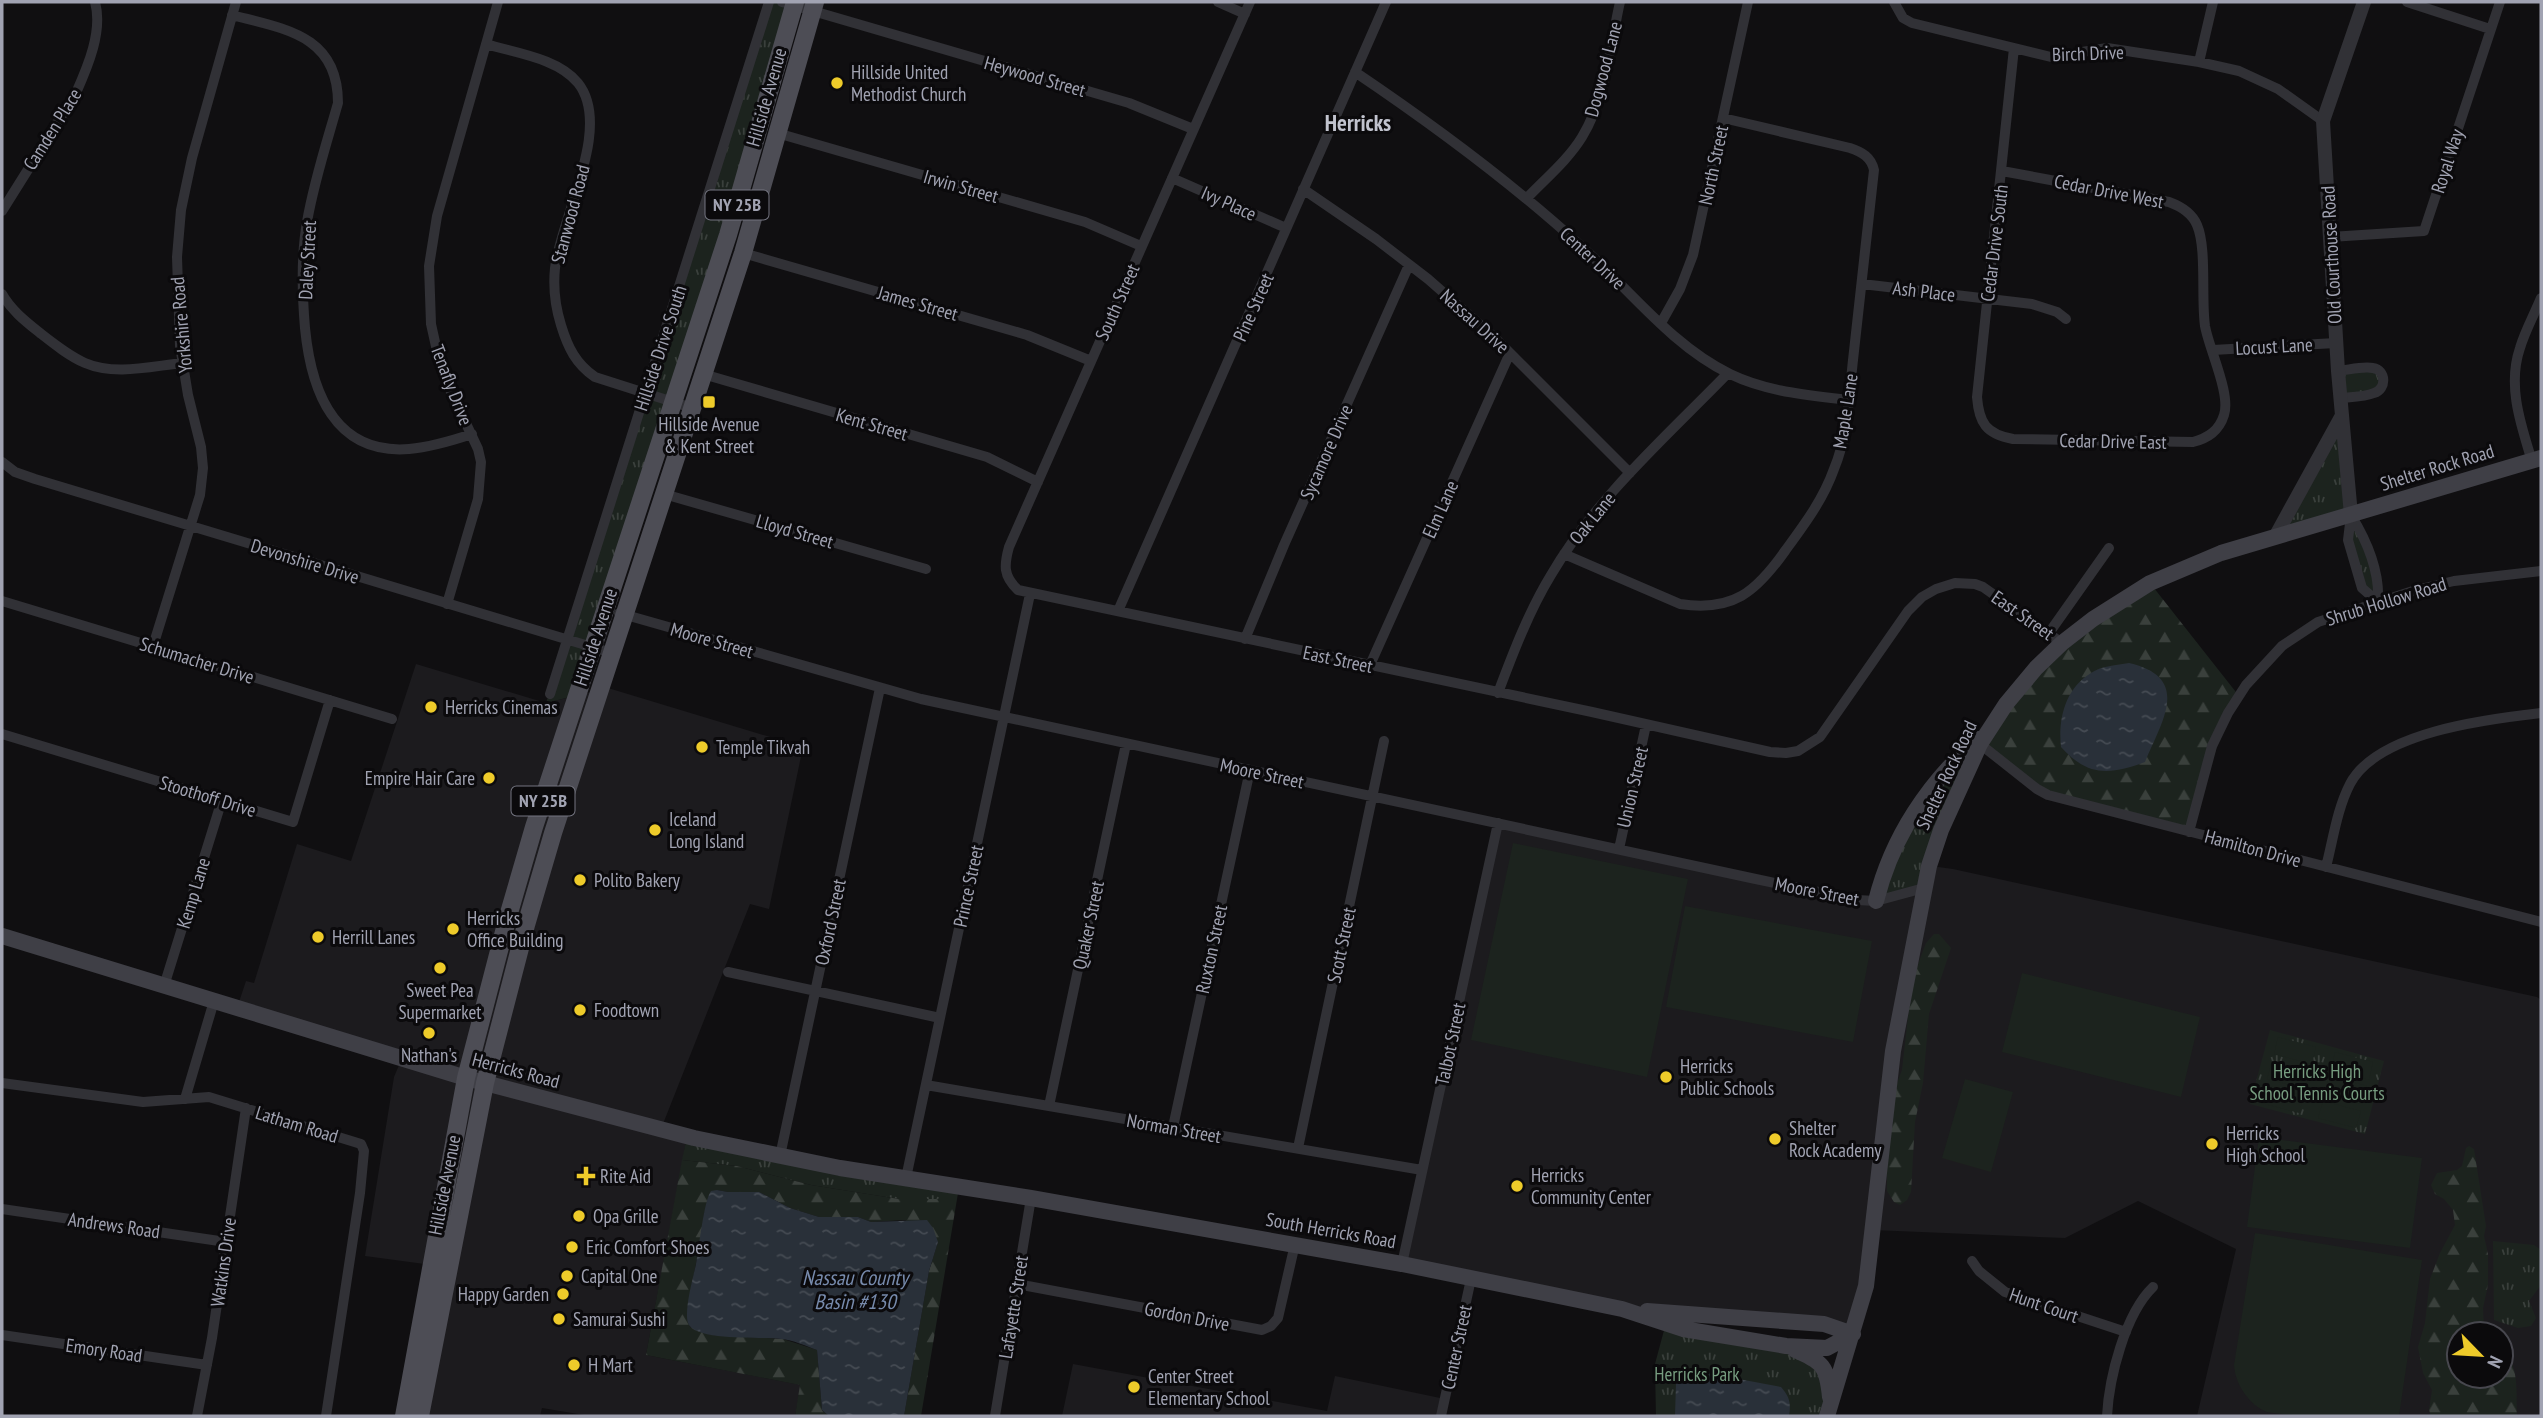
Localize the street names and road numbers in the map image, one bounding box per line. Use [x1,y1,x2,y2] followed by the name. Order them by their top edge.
[1579,19,1627,119] street label: Dogwood Lane
[2052,40,2125,66] street label: Birch Drive
[740,45,792,149] street label: Hillside Avenue
[982,50,1089,102] street label: Heywood Street
[18,84,87,174] street label: Camden Place
[1693,122,1733,207] street label: North Street
[2425,125,2469,196] street label: Royal Way
[545,162,595,266] street label: Stanwood Road
[921,164,1002,208] street label: Irwin Street
[2052,169,2166,214] street label: Cedar Drive West
[1198,180,1260,226] street label: Ivy Place
[1975,183,2013,303] street label: Cedar Drive South
[2315,185,2347,325] street label: Old Courthouse Road
[706,190,768,220] road number: NY 25B
[293,219,321,300] street label: Daley Street
[1555,222,1631,295] street label: Center Drive
[1089,259,1145,344] street label: South Street
[1227,268,1279,345] street label: Pine Street
[1891,275,1957,307] street label: Ash Place
[165,276,197,374] street label: Yorkshire Road
[874,280,962,326] street label: James Street
[628,282,692,414] street label: Hillside Drive South
[1435,284,1515,358] street label: Nassau Drive
[2235,332,2313,360] street label: Locust Lane
[426,341,478,429] street label: Tenafly Drive
[1827,372,1863,450] street label: Maple Lane
[1294,400,1358,503] street label: Sycamore Drive
[833,402,911,446] street label: Kent Street
[2059,428,2167,454] street label: Cedar Drive East
[2377,438,2497,496] street label: Shelter Rock Road
[1417,476,1463,541] street label: Elm Lane
[1564,487,1620,549] street label: Oak Lane
[754,509,837,554] street label: Lloyd Street
[248,533,362,589] street label: Devonshire Drive
[2323,571,2449,631] street label: Shrub Hollow Road
[568,585,622,689] street label: Hillside Avenue
[1987,585,2059,646] street label: East Street
[668,617,757,663] street label: Moore Street
[137,631,257,689] street label: Schumacher Drive
[1301,640,1376,678] street label: East Street
[1910,717,1982,833] street label: Shelter Rock Road
[1611,743,1653,830] street label: Union Street
[1218,752,1307,794] street label: Moore Street
[157,770,259,822] street label: Stoothoff Drive
[512,786,574,816] road number: NY 25B
[2202,824,2304,872] street label: Hamilton Drive
[948,842,989,929] street label: Prince Street
[171,855,215,931] street label: Kemp Lane
[1773,871,1862,911] street label: Moore Street
[809,876,851,967] street label: Oxford Street
[1067,878,1109,971] street label: Quaker Street
[1190,902,1232,996] street label: Ruxton Street
[1321,904,1361,985] street label: Scott Street
[1430,1000,1471,1088] street label: Talbot Street
[470,1047,562,1093] street label: Herricks Road
[253,1100,341,1148] street label: Latham Road
[1125,1108,1224,1148] street label: Norman Street
[423,1133,465,1237] street label: Hillside Avenue
[67,1207,161,1243] street label: Andrews Road
[1264,1207,1398,1253] street label: South Herricks Road
[205,1216,241,1308] street label: Watkins Drive
[993,1253,1033,1360] street label: Lafayette Street
[2006,1282,2082,1328] street label: Hunt Court
[1142,1296,1232,1336] street label: Gordon Drive
[1435,1302,1477,1391] street label: Center Street
[64,1333,144,1367] street label: Emory Road

